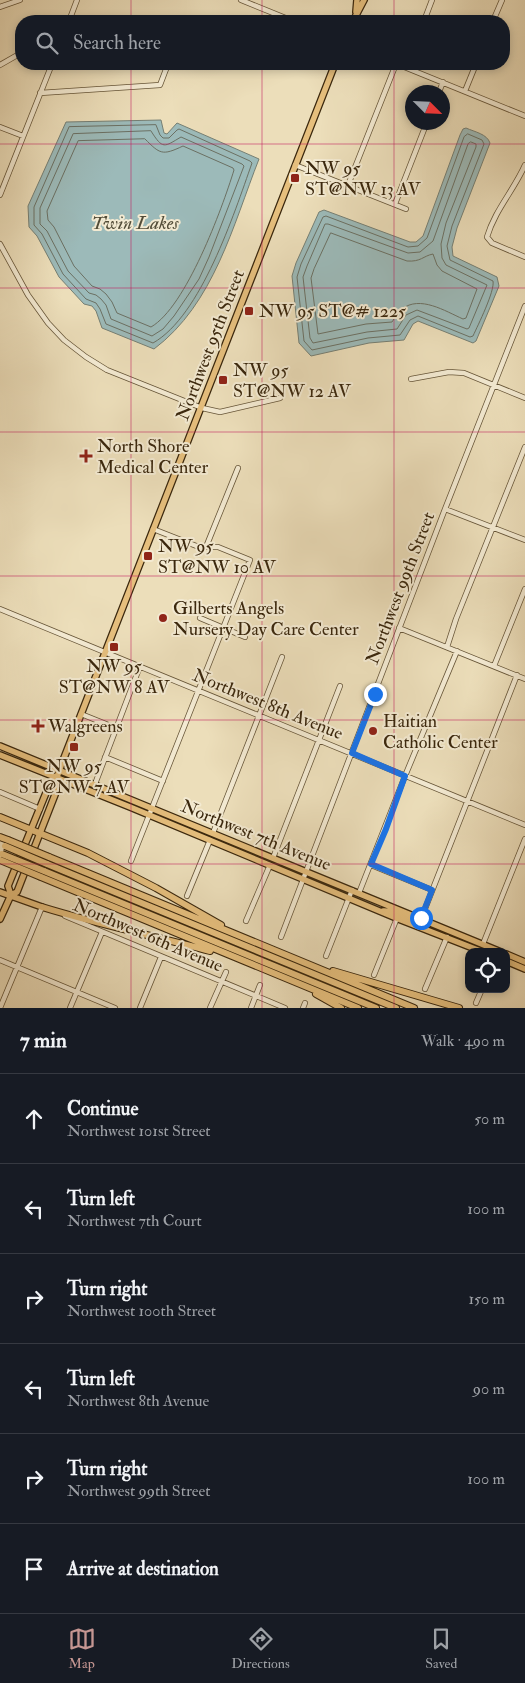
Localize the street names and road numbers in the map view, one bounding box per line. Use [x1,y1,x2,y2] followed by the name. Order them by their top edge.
[171,266,250,424] street label: Northwest 95th Street
[361,509,440,668] street label: Northwest 99th Street
[189,664,347,745] street label: Northwest 8th Avenue
[177,795,335,876] street label: Northwest 7th Avenue
[69,893,227,978] street label: Northwest 6th Avenue

